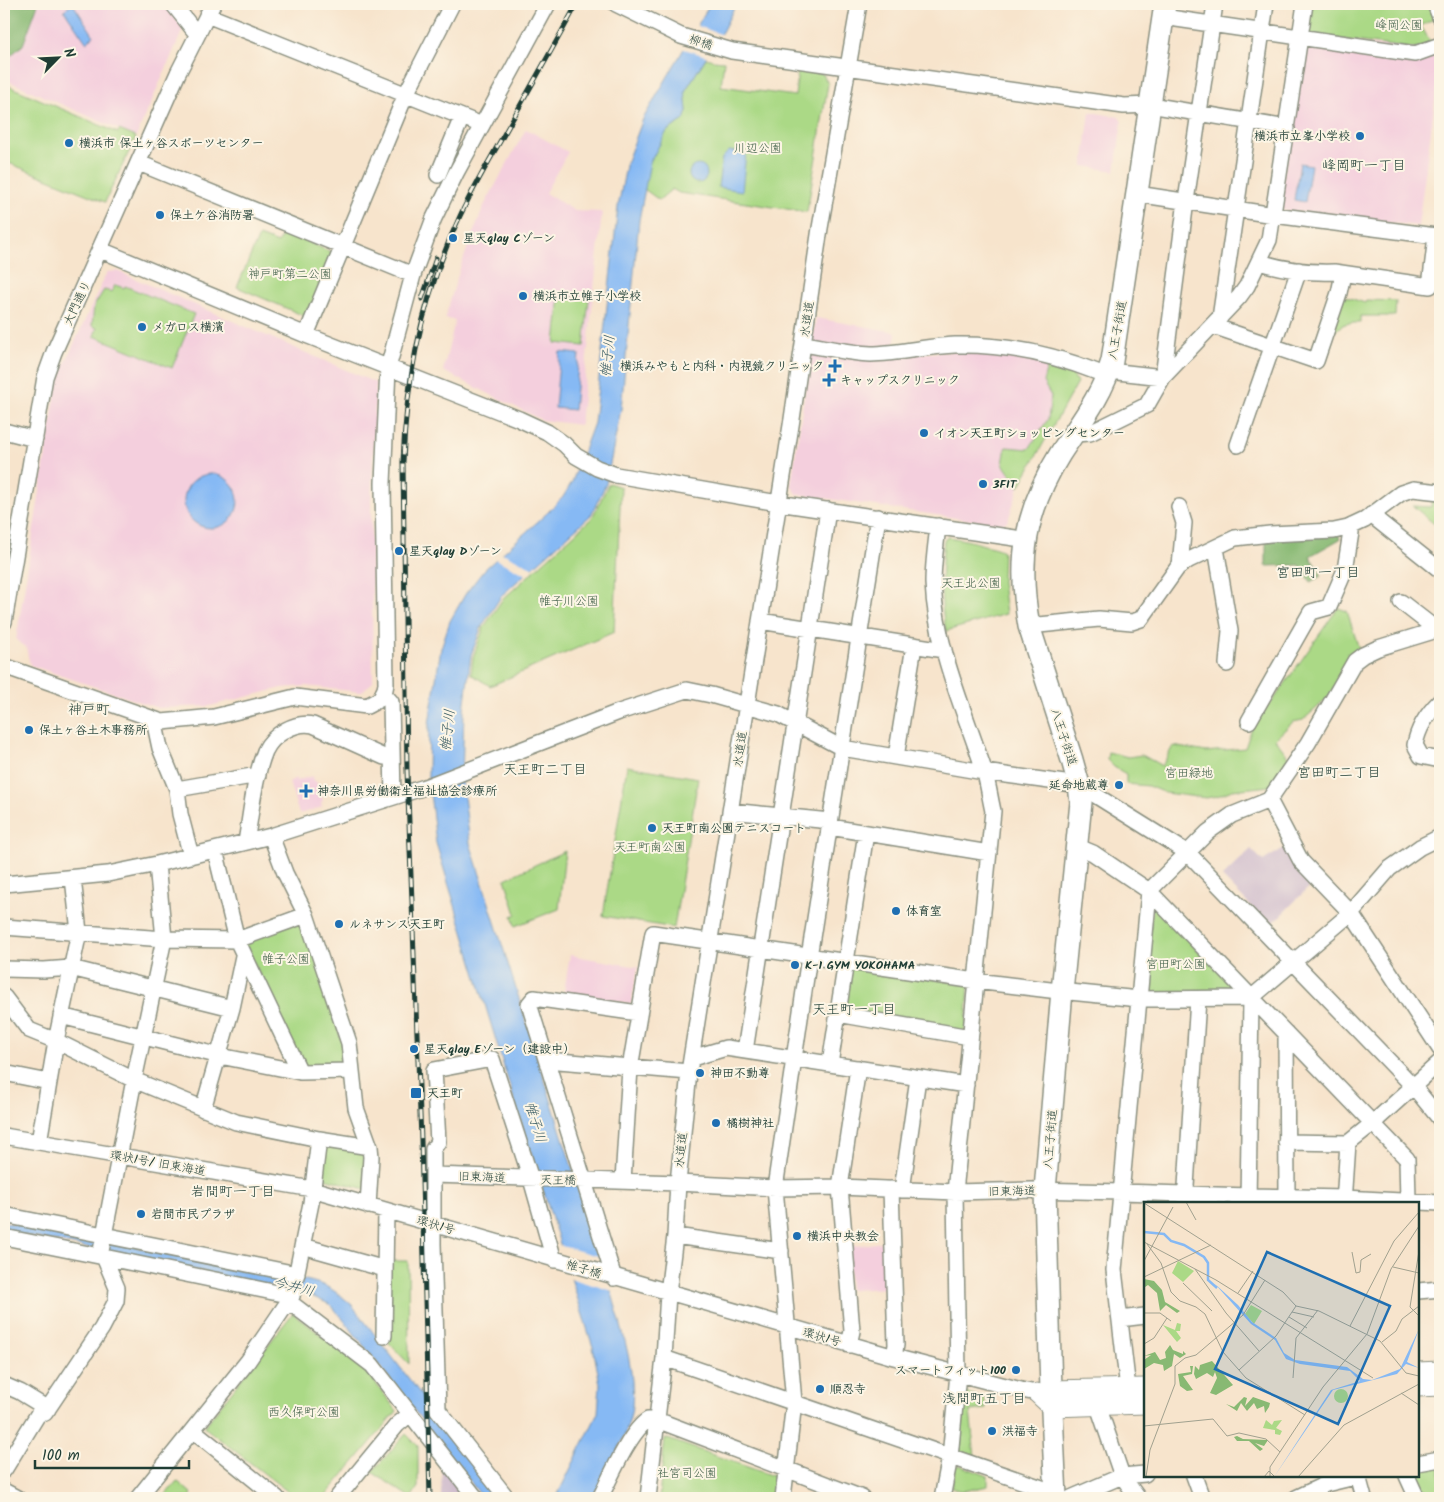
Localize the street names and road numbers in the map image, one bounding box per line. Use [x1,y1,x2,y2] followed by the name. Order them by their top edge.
[686,30,715,55] street label: 柳橋
[59,277,96,329] street label: 大門通り
[1103,299,1132,361] street label: 八王子街道
[796,300,819,338] street label: 水道道
[1045,706,1082,769] street label: 八王子街道
[729,730,752,768] street label: 水道道
[1038,1108,1063,1170] street label: 八王子街道
[670,1131,693,1169] street label: 水道道
[109,1146,207,1181] street label: 環状1号/ 旧東海道
[458,1167,506,1188] street label: 旧東海道
[540,1171,576,1190] street label: 天王橋
[988,1182,1036,1201] street label: 旧東海道
[414,1211,458,1240] street label: 環状1号
[564,1255,604,1284] street label: 帷子橋
[800,1323,844,1352] street label: 環状1号

